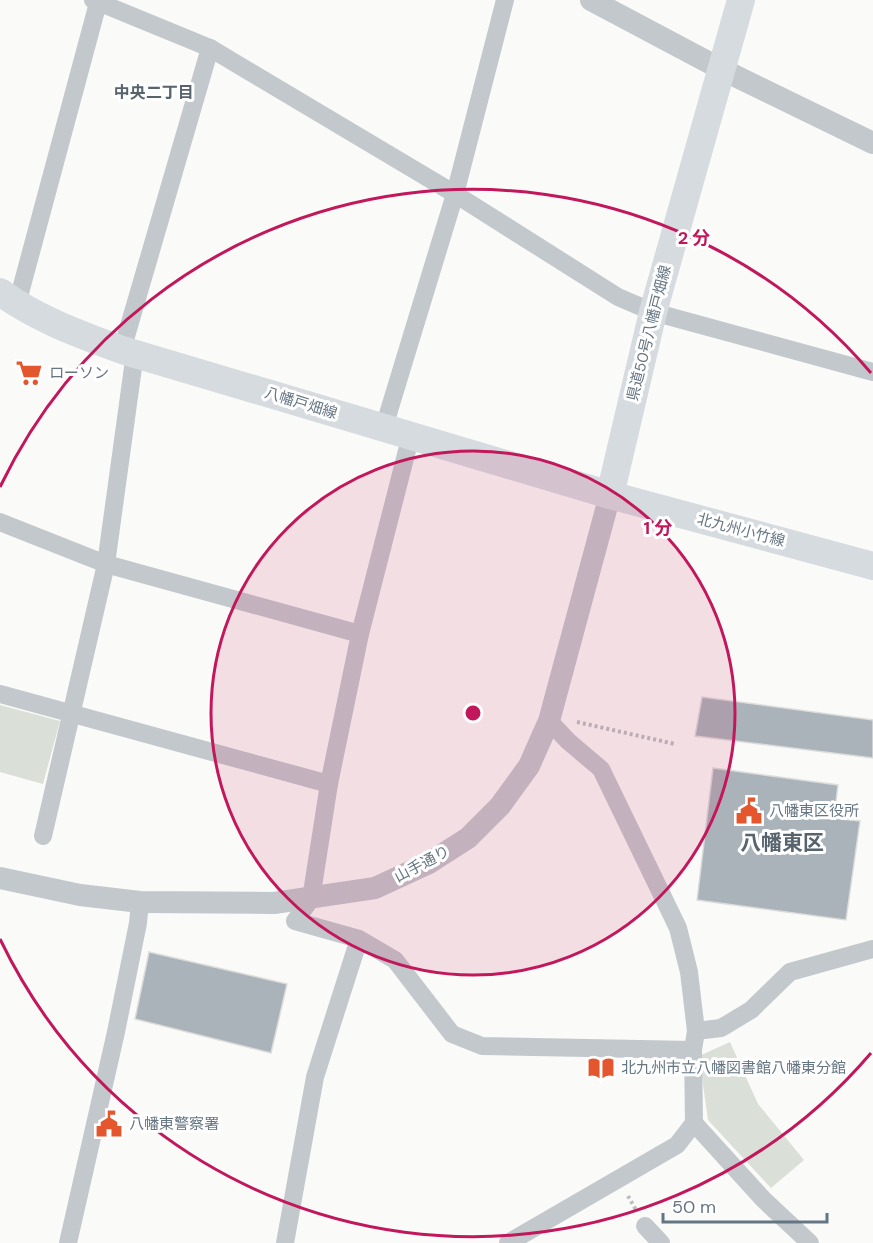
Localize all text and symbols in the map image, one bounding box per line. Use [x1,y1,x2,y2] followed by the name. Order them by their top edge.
[114,82,194,103] district label: 中央二丁目
[678,226,710,250] text: 2 分
[622,263,676,403] street label: 県道50号八幡戸畑線
[14,358,44,388] supermarket icon: ローソン
[49,363,109,383] place label: ローソン
[262,382,340,424] street label: 八幡戸畑線
[695,509,787,551] street label: 北九州小竹線
[644,516,672,540] text: 1 分
[463,703,483,723] centre of rings
[734,796,764,826] public building icon: 八幡東区役所
[769,801,859,821] place label: 八幡東区役所
[740,829,824,857] district label: 八幡東区
[391,841,453,887] street label: 山手通り
[586,1053,616,1083] library icon: 北九州市立八幡図書館八幡東分館
[621,1058,846,1078] place label: 北九州市立八幡図書館八幡東分館
[94,1109,124,1139] public building icon: 八幡東警察署
[129,1114,219,1134] place label: 八幡東警察署
[663,1186,826,1224] scale bar
[672,1195,716,1219] text: 50 m

